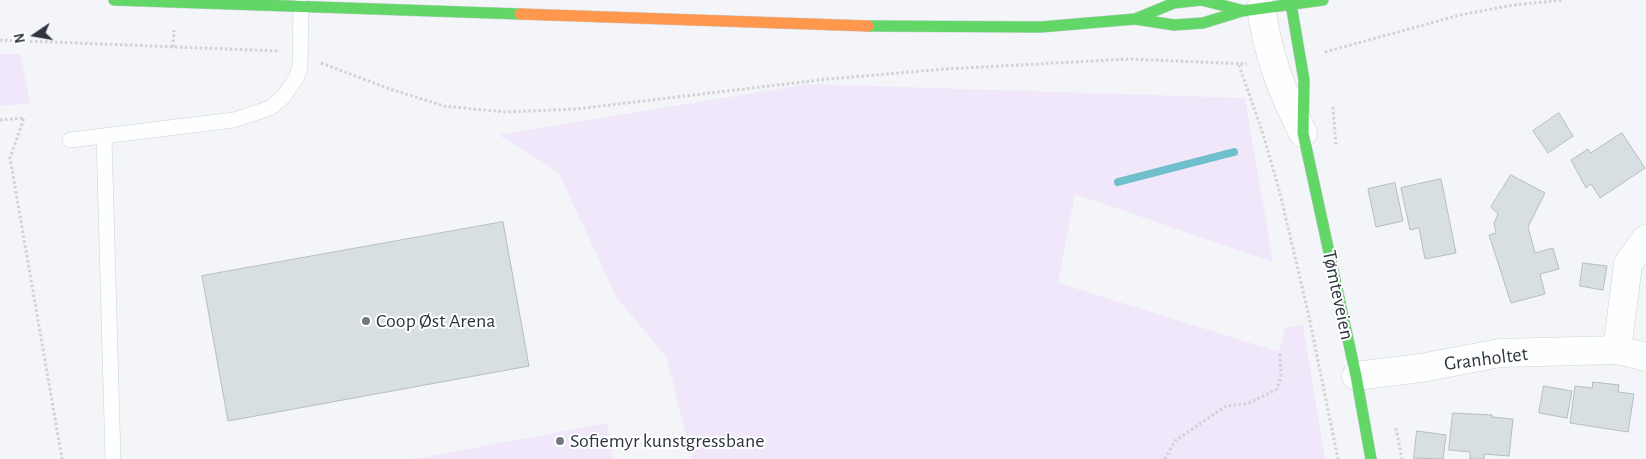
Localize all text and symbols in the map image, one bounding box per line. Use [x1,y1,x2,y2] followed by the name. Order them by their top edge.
[10,10,60,60] north arrow
[12,32,28,44] text: N
[1317,248,1359,342] street label: Tømteveien
[376,309,495,333] place label: Coop Øst Arena
[360,315,372,327] marker: Coop Øst Arena
[1443,342,1529,376] street label: Granholtet
[570,429,765,453] place label: Sofiemyr kunstgressbane
[554,435,566,447] marker: Sofiemyr kunstgressbane

